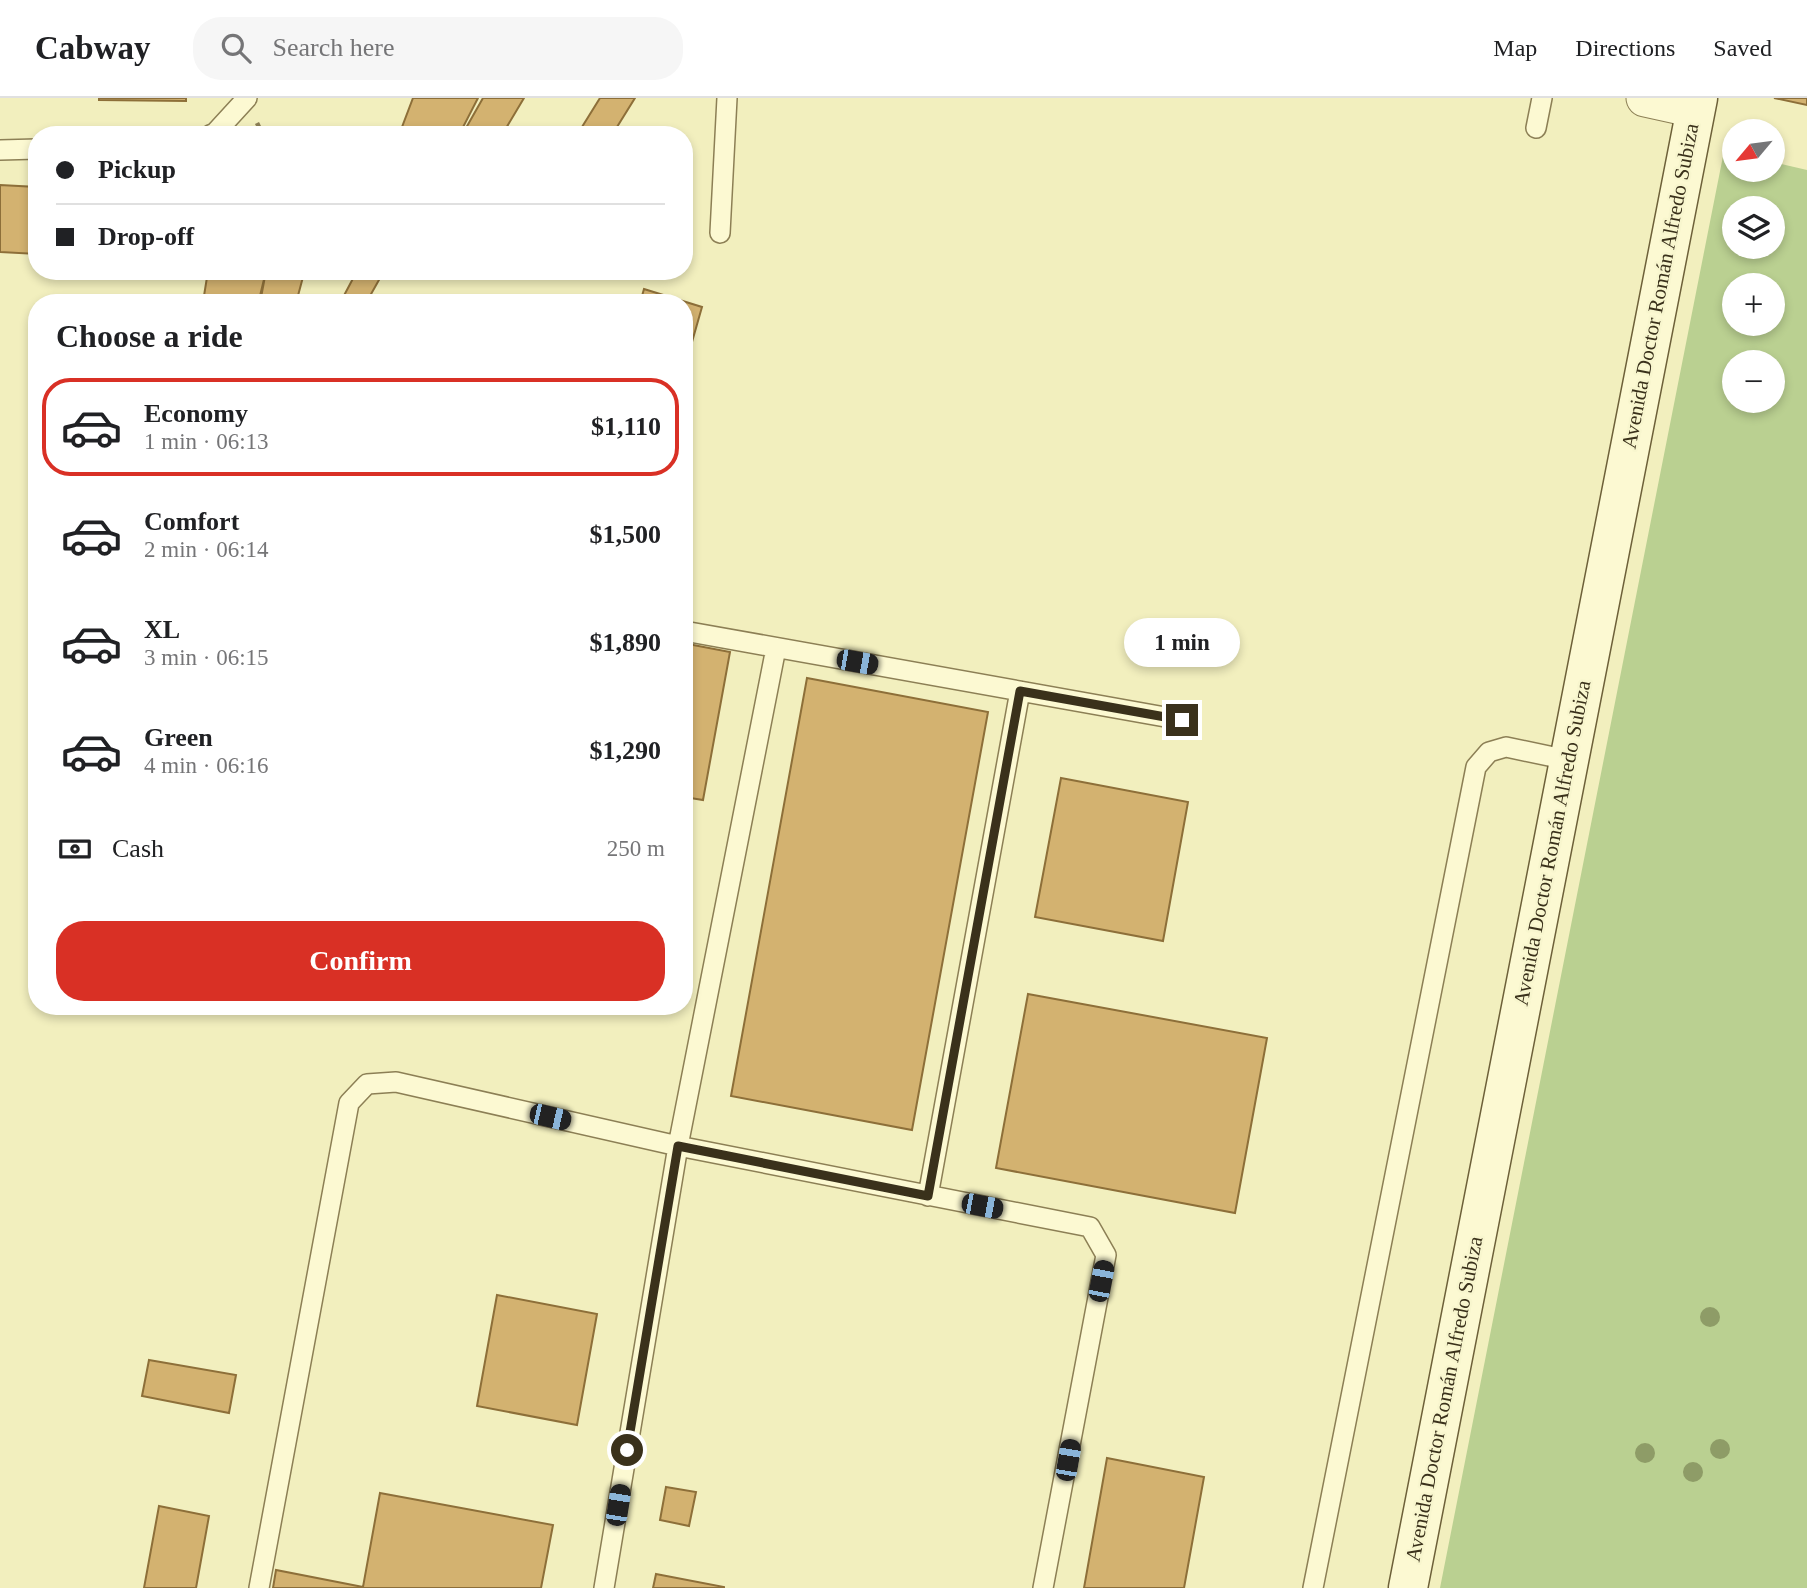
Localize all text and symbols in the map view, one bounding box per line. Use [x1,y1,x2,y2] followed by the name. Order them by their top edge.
[193,17,683,80] search box
[217,29,255,67] icon: search
[35,30,151,66] text: Cabway
[273,33,395,62] text: Search here
[1493,35,1537,61] text: Map
[1575,35,1675,61] text: Directions
[1713,35,1772,61] text: Saved
[1722,119,1785,182] north arrow
[1722,119,1785,413] map controls
[1617,121,1703,451] street label: Avenida Doctor Román Alfredo Subiza
[98,155,176,184] text: Pickup
[1722,196,1785,259] button: layers
[98,222,194,251] text: Drop-off
[1722,273,1785,336] button: +
[56,318,243,354] text: Choose a ride
[1722,350,1785,413] button: −
[60,396,123,459] icon: car
[144,399,248,428] text: Economy
[591,412,661,441] text: $1,110
[144,429,269,454] text: 1 min · 06:13
[60,504,123,567] icon: car
[144,507,239,536] text: Comfort
[590,520,661,549] text: $1,500
[144,537,269,562] text: 2 min · 06:14
[60,612,123,675] icon: car
[144,615,180,644] text: XL
[1124,618,1240,668] callout: 1 min
[590,628,661,657] text: $1,890
[1154,630,1210,655] text: 1 min
[144,645,269,670] text: 3 min · 06:15
[835,648,880,676] car
[1509,678,1595,1008] street label: Avenida Doctor Román Alfredo Subiza
[1166,704,1198,736] route end
[60,720,123,783] icon: car
[144,723,213,752] text: Green
[590,736,661,765] text: $1,290
[144,753,269,778] text: 4 min · 06:16
[56,830,94,868] icon: cash
[112,834,164,863] text: Cash
[607,836,665,861] text: 250 m
[56,921,665,1001] button: Confirm
[528,1102,573,1132] car
[960,1192,1005,1220] car
[1401,1234,1487,1564] street label: Avenida Doctor Román Alfredo Subiza
[1087,1258,1116,1304] car
[611,1434,643,1466] route start
[1055,1437,1082,1483] car
[605,1483,632,1527] car

